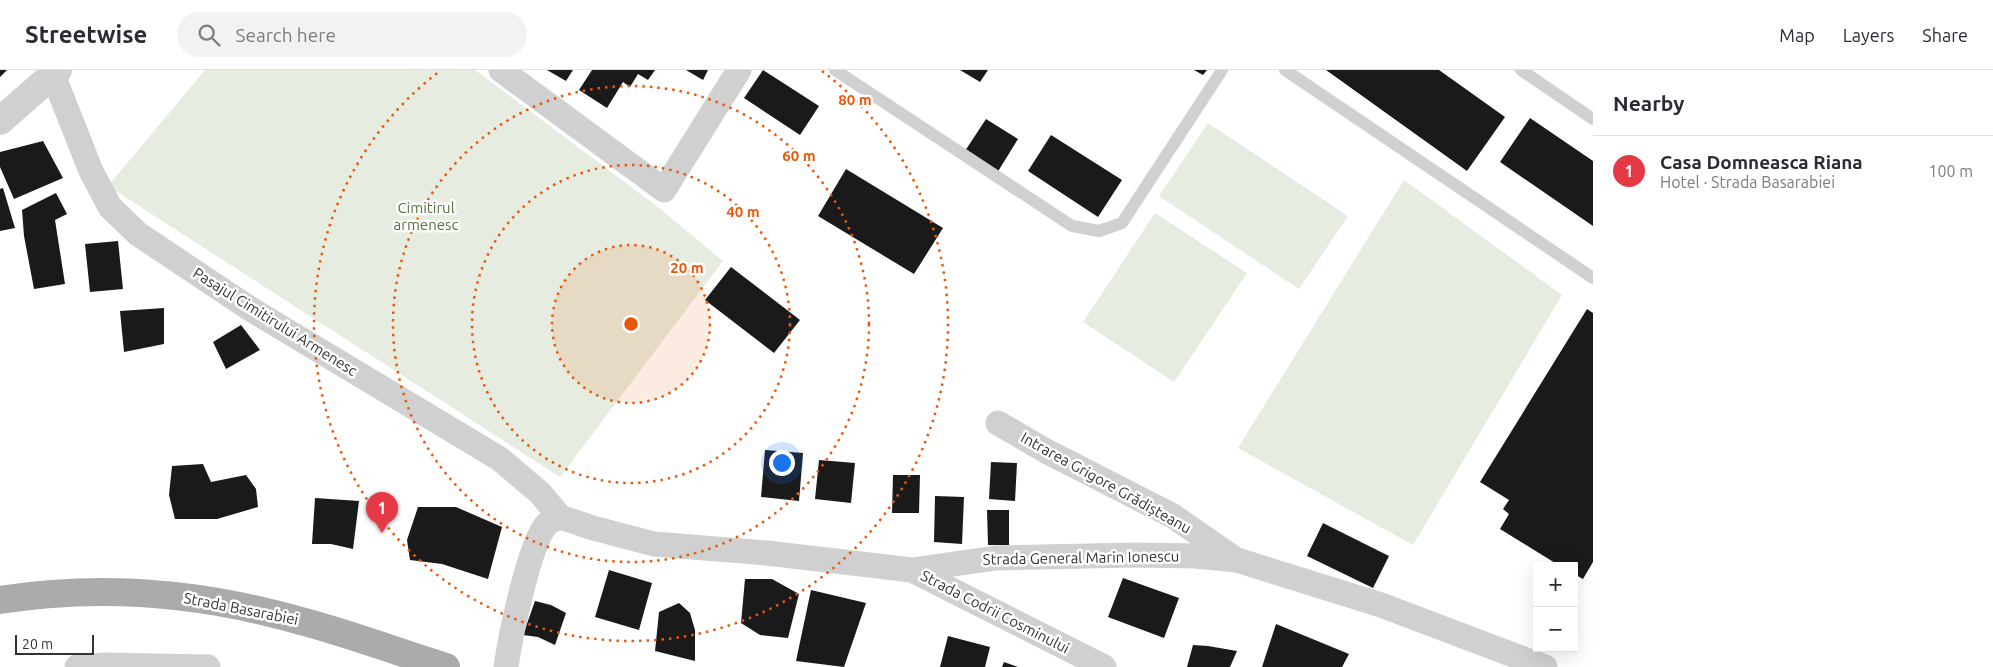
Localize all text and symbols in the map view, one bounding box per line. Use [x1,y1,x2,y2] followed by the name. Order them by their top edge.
[177,12,527,57] search box
[25,21,147,48] text: Streetwise
[195,21,223,49] icon: search
[235,24,336,46] text: Search here
[1779,25,1815,45] text: Map
[1843,25,1894,45] text: Layers
[1922,25,1968,45] text: Share
[838,91,872,108] text: 80 m
[1613,91,1684,115] text: Nearby
[782,147,816,164] text: 60 m
[1660,151,1863,173] text: Casa Domneasca Riana
[1624,162,1634,180] text: 1
[1928,162,1973,180] text: 100 m
[1660,173,1835,191] text: Hotel · Strada Basarabiei
[394,199,458,233] park label: Cimitirul armenesc
[726,203,760,220] text: 40 m
[670,259,704,276] text: 20 m
[190,264,360,379] street label: Pasajul Cimitirului Armenesc
[622,315,640,333] centre of rings
[1018,429,1194,537] street label: Intrarea Grigore Grădișteanu
[769,450,795,476] your location
[366,492,398,533] pin: 1
[983,547,1179,568] street label: Strada General Marin Ionescu
[1533,562,1578,652] map controls
[1533,562,1578,607] button: +
[918,567,1072,656] street label: Strada Codrii Cosminului
[182,589,300,628] street label: Strada Basarabiei
[1533,607,1578,652] button: −
[15,632,94,655] scale bar
[22,636,53,652] text: 20 m

